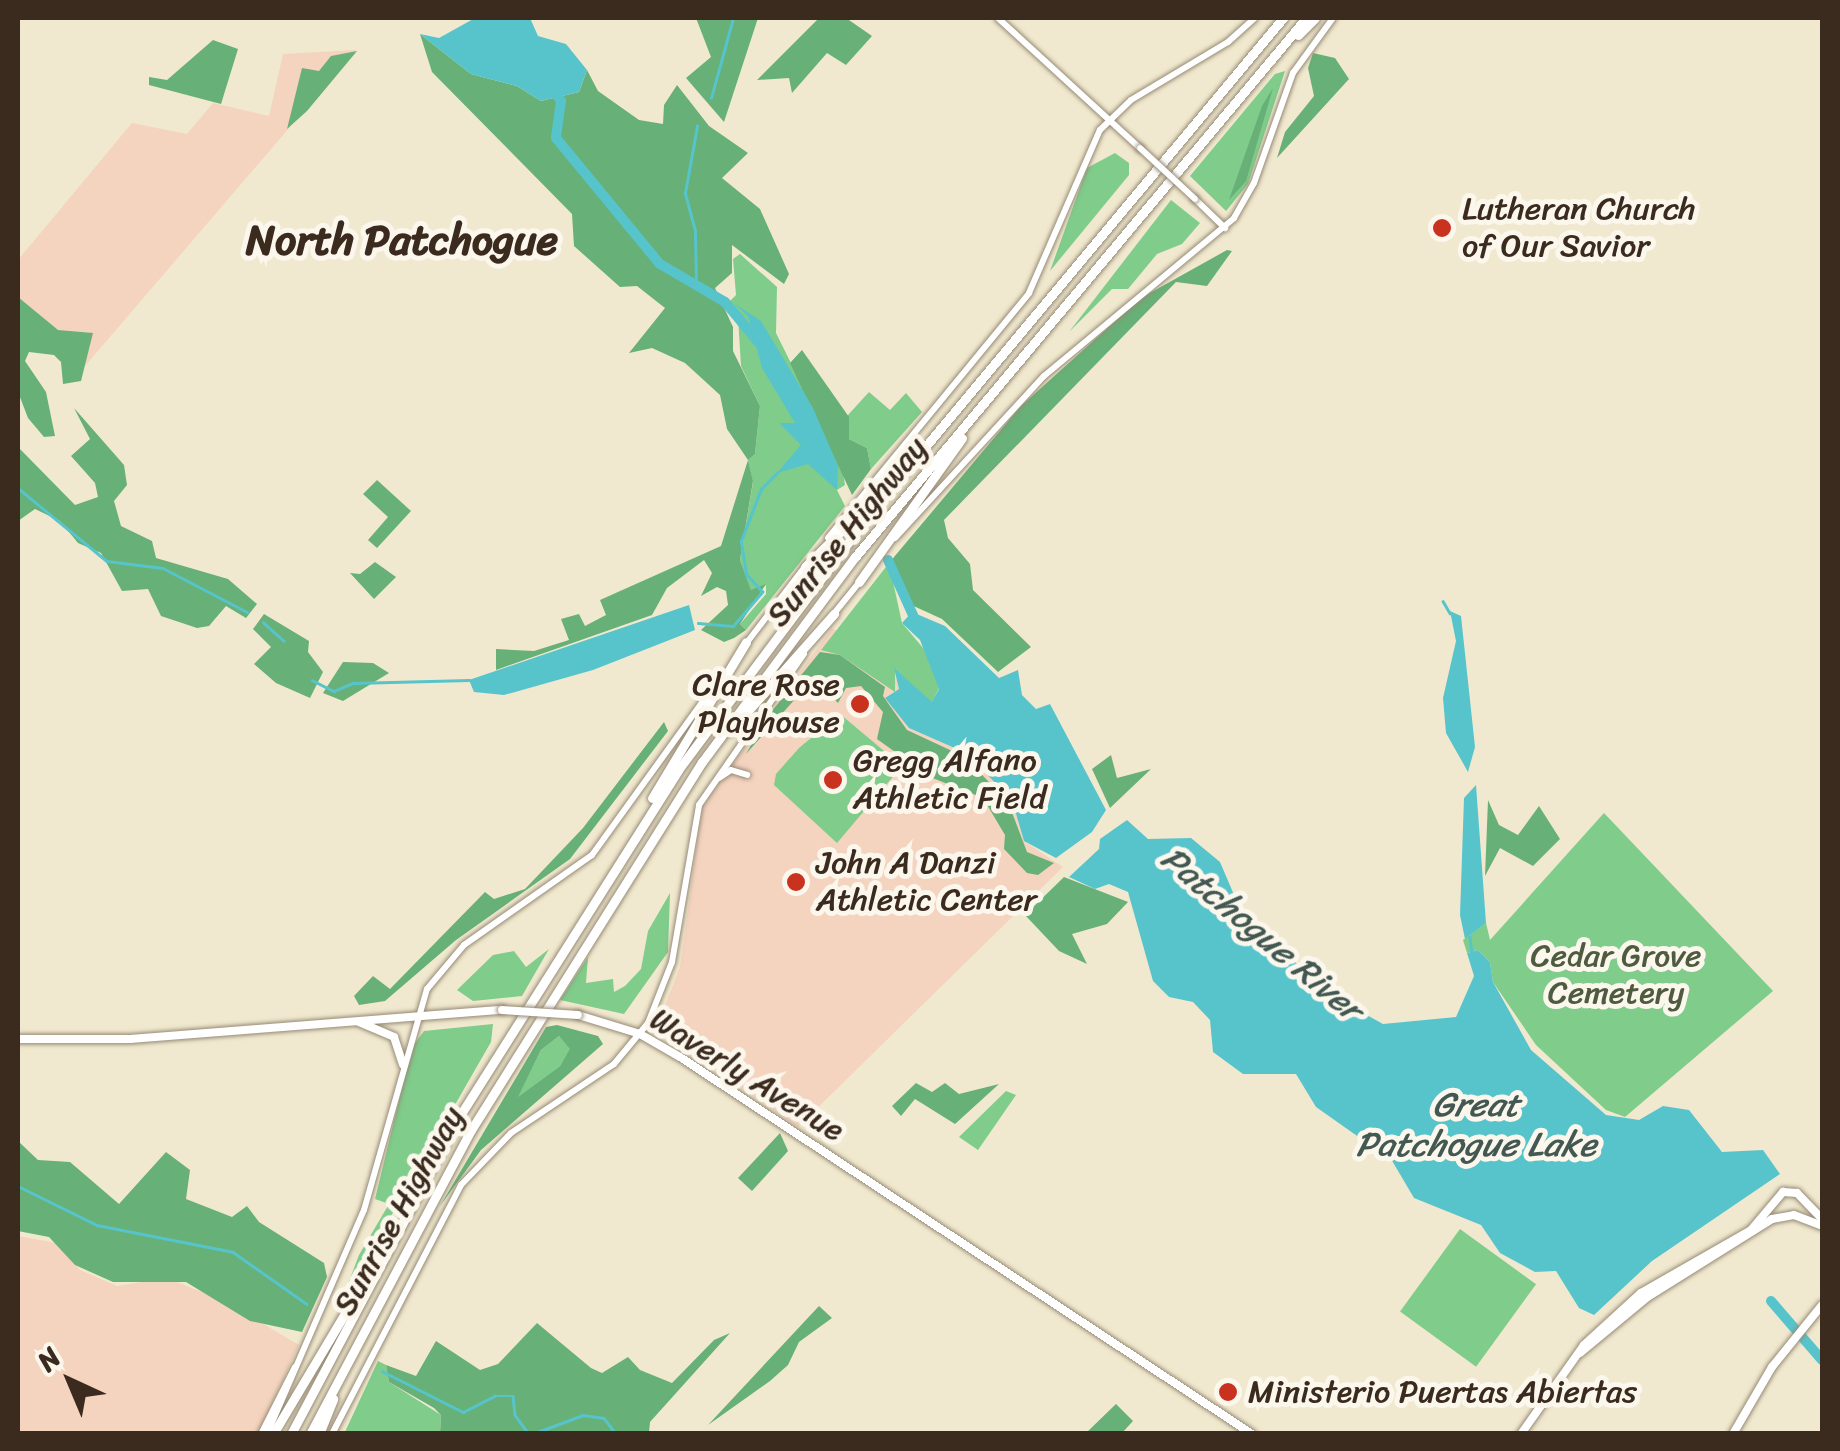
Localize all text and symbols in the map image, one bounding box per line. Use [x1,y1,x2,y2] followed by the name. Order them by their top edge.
[1462,191,1696,266] place label: Lutheran Church of Our Savior
[245,215,559,265] district label: North Patchogue
[1431,217,1453,239] marker: Lutheran Church of Our Savior
[759,430,935,634] street label: Sunrise Highway
[690,667,840,742] place label: Clare Rose Playhouse
[849,693,871,715] marker: Clare Rose Playhouse
[853,743,1046,818] place label: Gregg Alfano Athletic Field
[822,769,844,791] marker: Gregg Alfano Athletic Field
[1152,836,1372,1030] water label: Patchogue River
[816,845,1038,920] place label: John A Danzi Athletic Center
[785,871,807,893] marker: John A Danzi Athletic Center
[1530,938,1702,1013] park label: Cedar Grove Cemetery
[643,1000,851,1150] street label: Waverly Avenue
[1355,1083,1597,1165] water label: Great Patchogue Lake
[326,1100,472,1322] street label: Sunrise Highway
[20,1331,120,1431] north arrow
[25,1335,73,1383] text: N
[1248,1373,1637,1411] place label: Ministerio Puertas Abiertas
[1217,1381,1239,1403] marker: Ministerio Puertas Abiertas

